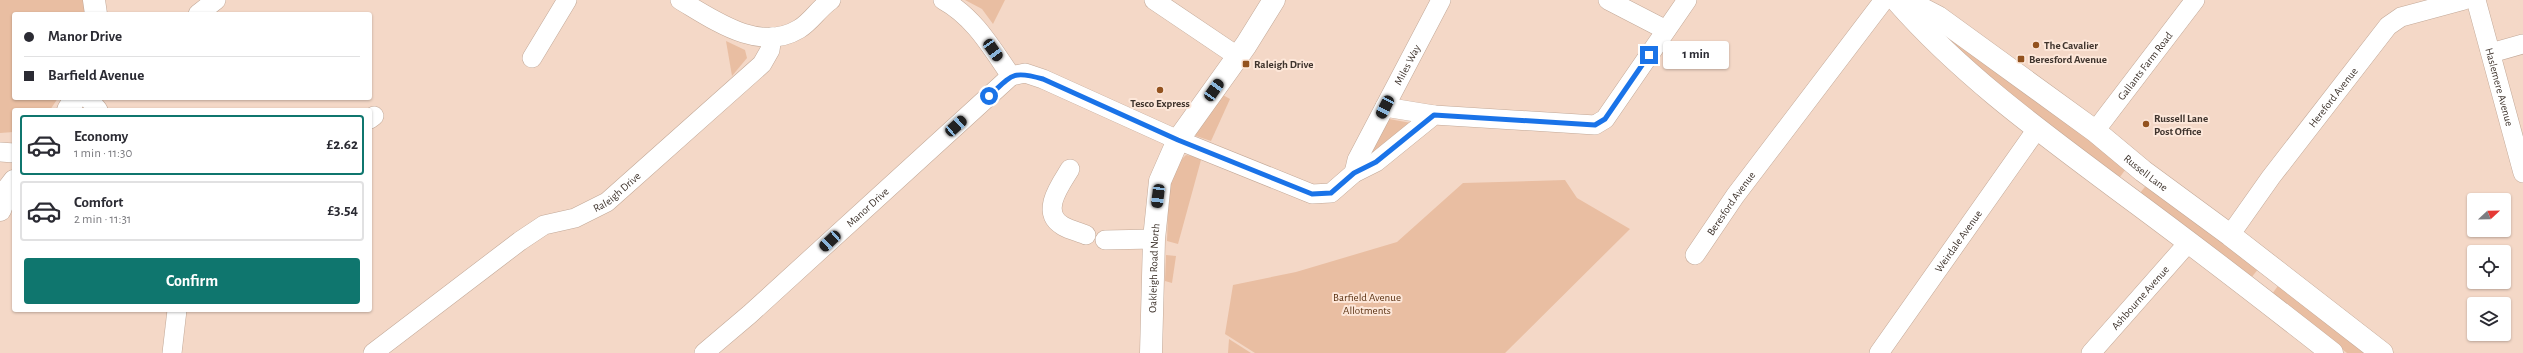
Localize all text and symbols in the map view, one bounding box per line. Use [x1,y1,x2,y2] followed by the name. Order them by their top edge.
[48,29,122,44] text: Manor Drive
[2116,30,2175,102] street label: Gallants Farm Road
[981,37,1005,63] car
[2031,40,2041,50] marker: The Cavalier
[2044,40,2098,51] place label: The Cavalier
[1663,41,1729,69] callout: 1 min
[1392,43,1423,87] street label: Miles Way
[1640,46,1658,64] route end
[2483,47,2515,127] street label: Haslemere Avenue
[1682,48,1710,61] text: 1 min
[2016,54,2026,64] marker: Beresford Avenue
[2029,54,2107,65] place label: Beresford Avenue
[1241,59,1251,69] marker: Raleigh Drive
[1254,59,1313,70] place label: Raleigh Drive
[2307,65,2360,130] street label: Hereford Avenue
[48,68,144,83] text: Barfield Avenue
[1202,77,1226,103] car
[1155,85,1165,95] marker: Tesco Express
[980,87,998,105] route start
[1374,94,1396,120] car
[1130,98,1190,109] place label: Tesco Express
[2154,113,2208,137] place label: Russell Lane Post Office
[943,114,969,138] car
[2141,119,2151,129] marker: Russell Lane Post Office
[26,127,62,163] icon: car
[74,129,128,144] text: Economy
[326,137,358,152] text: £2.62
[74,147,132,160] text: 1 min · 11:30
[2122,153,2170,193] street label: Russell Lane
[591,170,643,214] street label: Raleigh Drive
[1705,170,1758,237] street label: Beresford Avenue
[1151,183,1165,209] car
[844,186,891,229] street label: Manor Drive
[26,193,62,229] icon: car
[2467,193,2511,237] north arrow
[2467,193,2511,341] map controls
[74,195,123,210] text: Comfort
[327,203,358,218] text: £3.54
[1933,208,1984,274] street label: Weirdale Avenue
[74,213,131,226] text: 2 min · 11:31
[1147,223,1162,313] street label: Oakleigh Road North
[817,228,843,254] car
[2467,245,2511,289] button: locate
[24,258,360,304] button: Confirm
[2109,264,2171,332] street label: Ashbourne Avenue
[1333,292,1401,316] park label: Barfield Avenue Allotments
[2467,297,2511,341] button: layers

